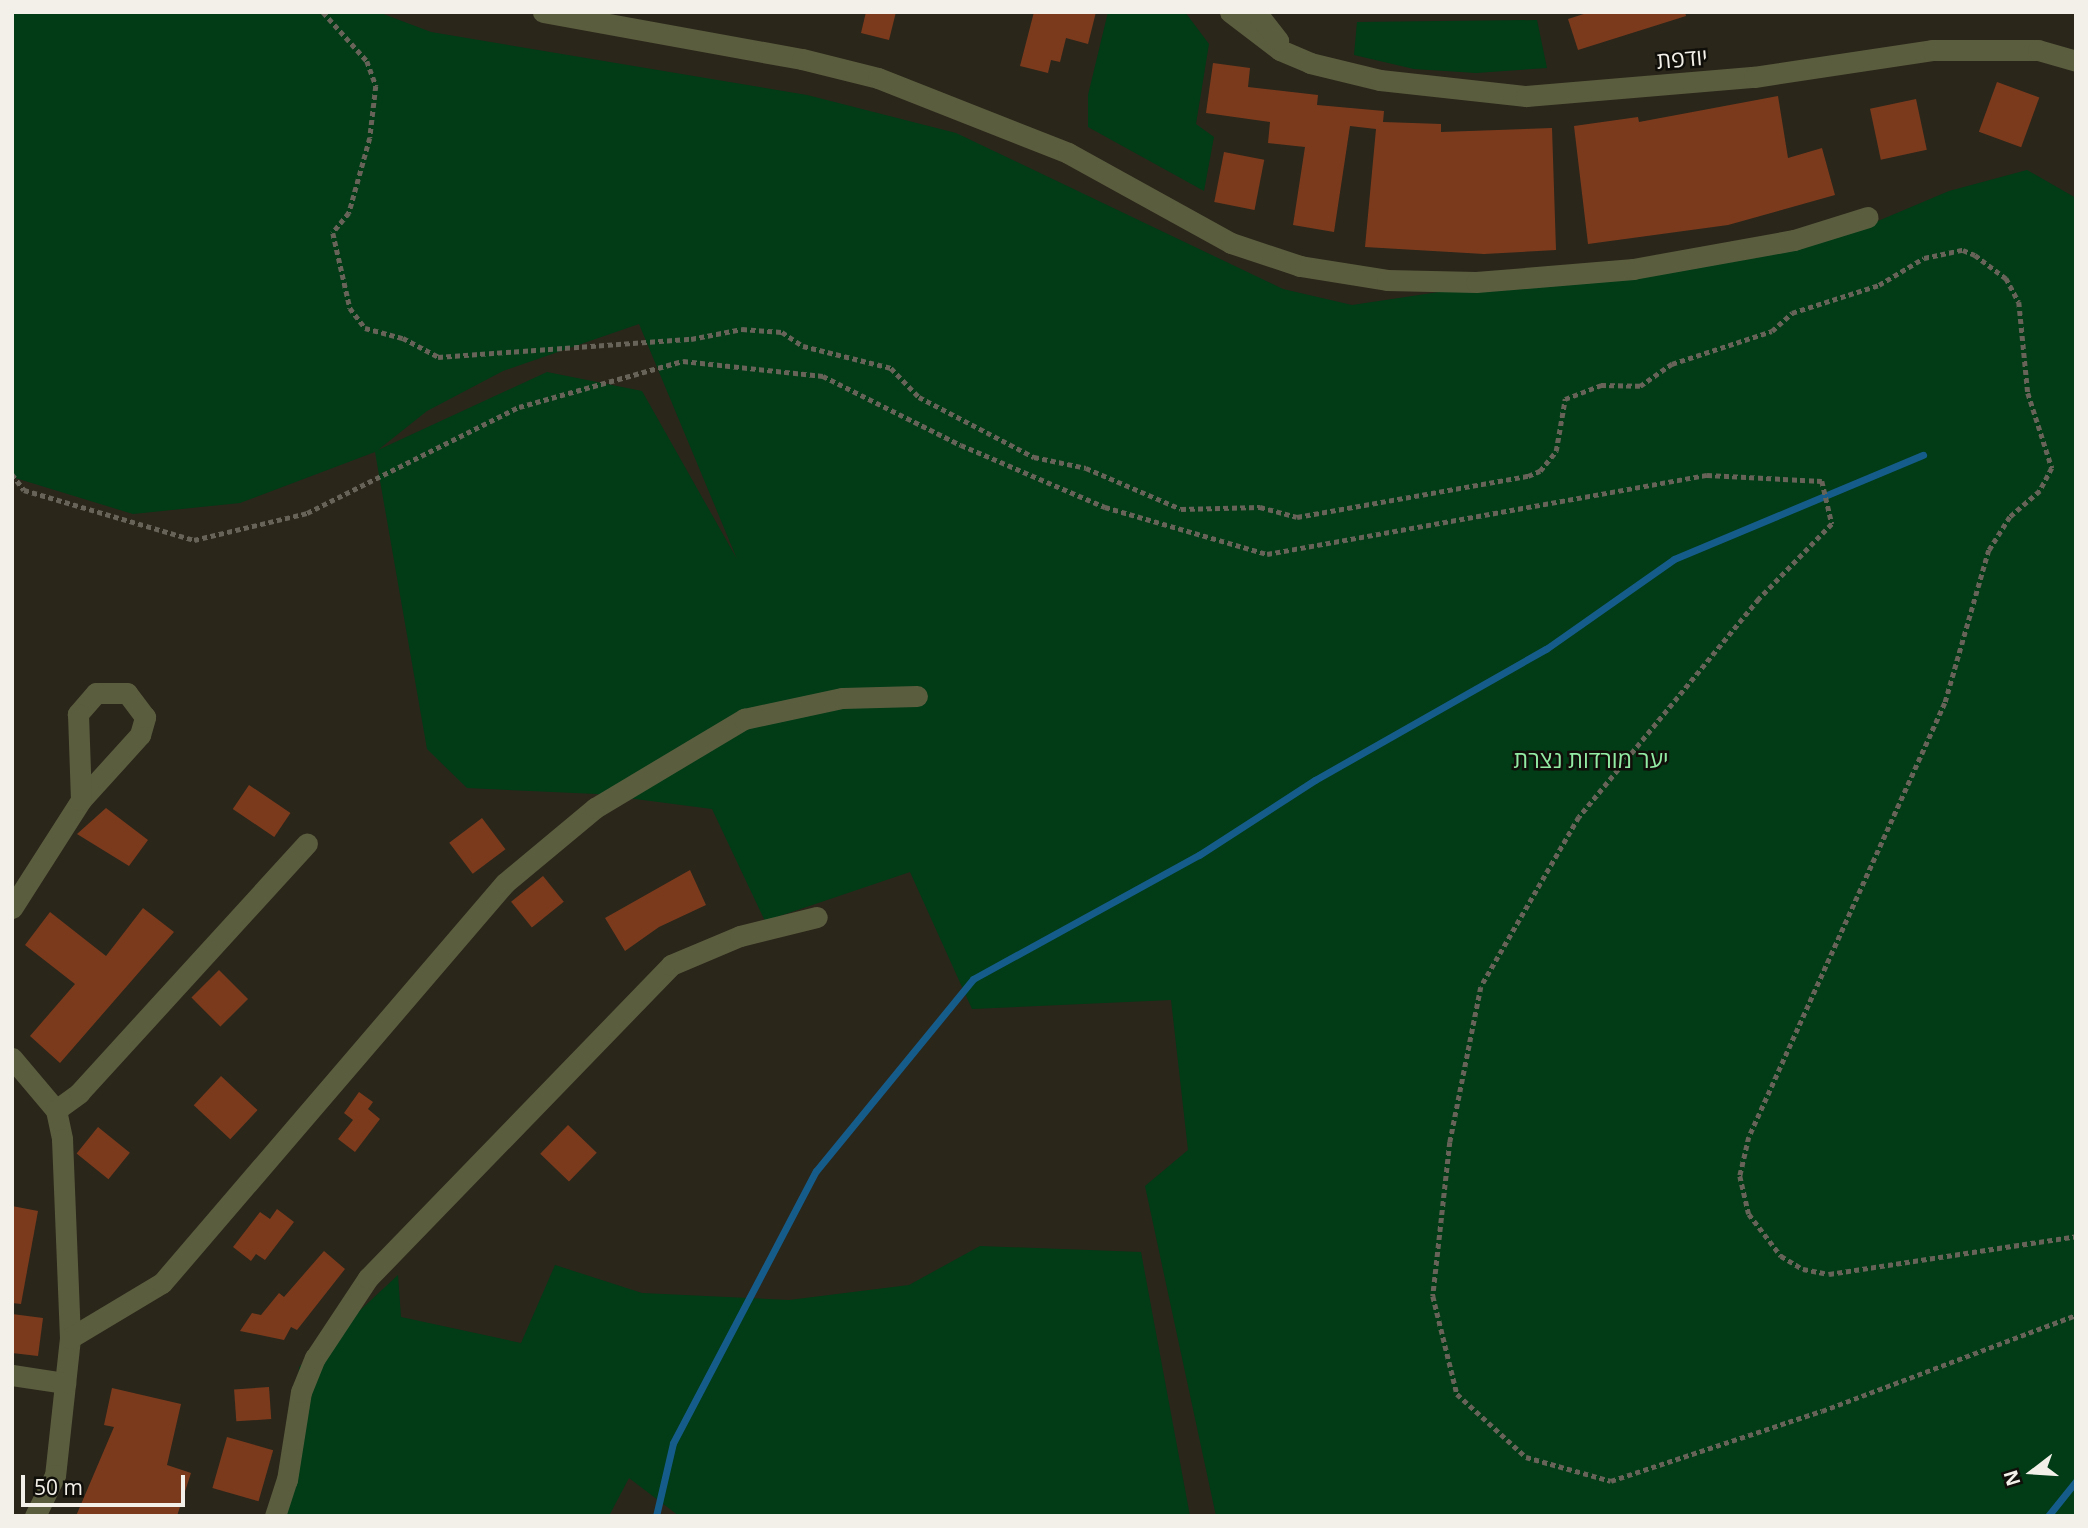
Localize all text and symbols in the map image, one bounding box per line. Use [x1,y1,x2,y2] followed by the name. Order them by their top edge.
[1655,42,1709,74] street label: יודפת
[1514,745,1668,773] park label: יער מורדות נצרת
[1997,1437,2067,1507] north arrow
[24,1462,189,1506] scale bar
[1997,1467,2027,1489] text: N
[34,1473,83,1501] text: 50 m

